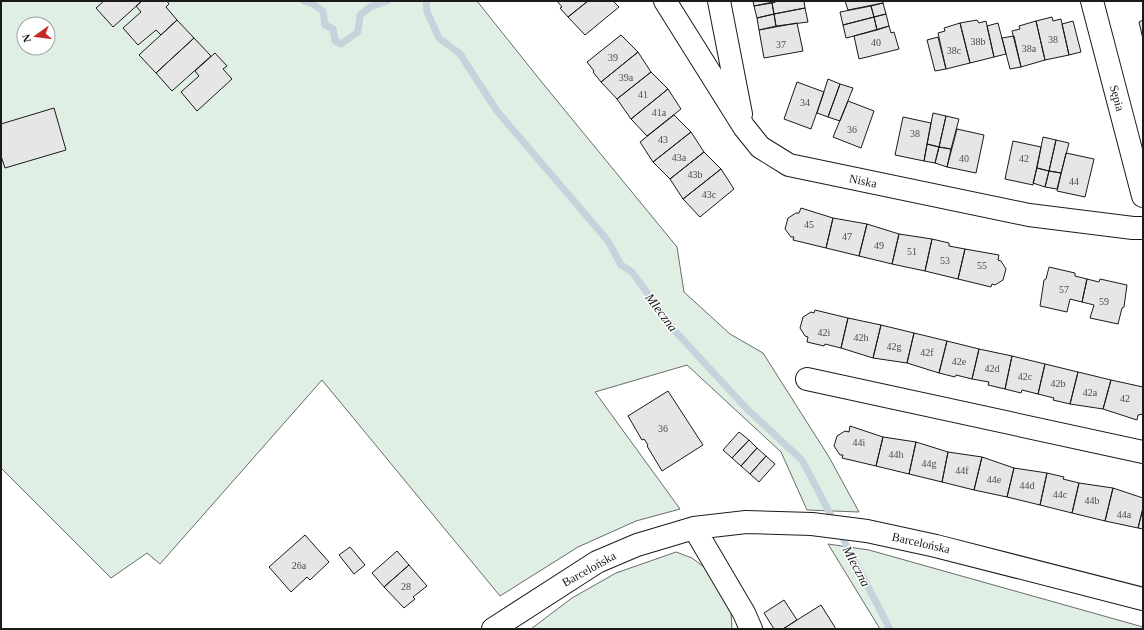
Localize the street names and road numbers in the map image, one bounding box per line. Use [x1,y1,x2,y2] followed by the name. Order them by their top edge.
[1107,83,1127,113] street label: Sępia
[848,171,879,191] street label: Niska
[891,530,952,557] street label: Barcelońska
[560,548,619,589] street label: Barcelońska

